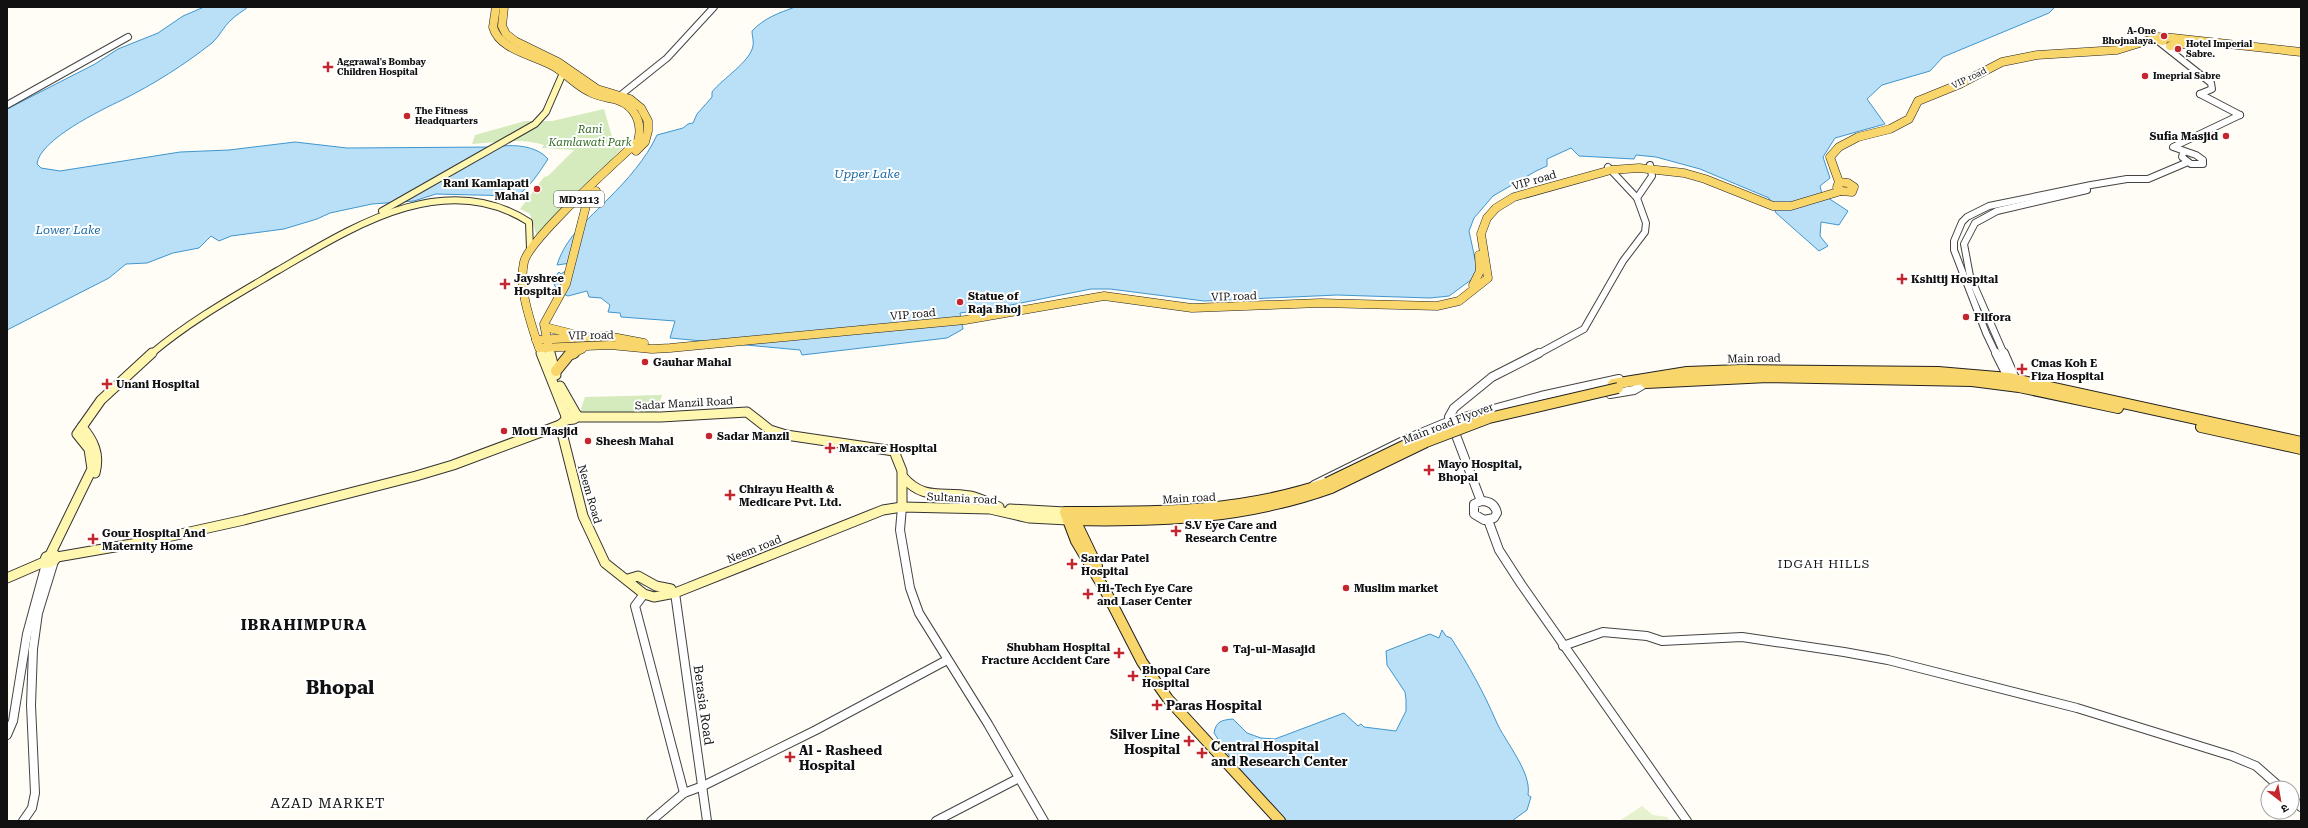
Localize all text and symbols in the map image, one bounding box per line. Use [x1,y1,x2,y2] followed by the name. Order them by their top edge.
[2102,26,2157,46] place label: A-One Bhojnalaya.
[2159,31,2169,41] marker: A-One Bhojnalaya.
[2186,39,2252,59] place label: Hotel Imperial Sabre.
[2173,44,2183,54] marker: Hotel Imperial Sabre.
[337,57,427,77] place label: Aggrawal's Bombay Children Hospital
[322,61,334,73] marker: Aggrawal's Bombay Children Hospital
[1950,65,1988,91] street label: VIP road
[2140,71,2150,81] marker: Imeprial Sabre
[2153,71,2221,81] place label: Imeprial Sabre
[415,106,478,126] place label: The Fitness Headquarters
[402,111,412,121] marker: The Fitness Headquarters
[547,123,632,149] park label: Rani Kamlawati Park
[2149,130,2219,143] place label: Sufia Masjid
[2221,131,2231,141] marker: Sufia Masjid
[834,167,900,181] water label: Upper Lake
[1510,168,1558,193] street label: VIP road
[443,177,529,203] place label: Rani Kamlapati Mahal
[532,184,542,194] marker: Rani Kamlapati Mahal
[554,191,604,207] road number: MD3113
[35,223,100,237] water label: Lower Lake
[514,272,565,298] place label: Jayshree Hospital
[1896,273,1908,285] marker: Kshitij Hospital
[1911,273,1998,286] place label: Kshitij Hospital
[499,278,511,290] marker: Jayshree Hospital
[1211,289,1257,304] street label: VIP road
[968,290,1021,316] place label: Statue of Raja Bhoj
[955,297,965,307] marker: Statue of Raja Bhoj
[890,306,936,323] street label: VIP road
[1974,311,2012,324] place label: Filfora
[1961,312,1971,322] marker: Filfora
[568,329,614,342] street label: VIP road
[1727,352,1781,365] street label: Main road
[653,356,732,369] place label: Gauhar Mahal
[640,357,650,367] marker: Gauhar Mahal
[2031,357,2104,383] place label: Cmas Koh E Fiza Hospital
[2016,363,2028,375] marker: Cmas Koh E Fiza Hospital
[101,378,113,390] marker: Unani Hospital
[116,378,200,391] place label: Unani Hospital
[635,394,734,413] street label: Sadar Manzil Road
[1401,400,1496,447] street label: Main road Flyover
[512,425,579,438] place label: Moti Masjid
[499,426,509,436] marker: Moti Masjid
[717,430,790,443] place label: Sadar Manzil
[704,431,714,441] marker: Sadar Manzil
[596,435,674,448] place label: Sheesh Mahal
[583,436,593,446] marker: Sheesh Mahal
[824,442,836,454] marker: Maxcare Hospital
[839,442,937,455] place label: Maxcare Hospital
[1438,458,1522,484] place label: Mayo Hospital, Bhopal
[575,463,604,525] street label: Neem Road
[1423,464,1435,476] marker: Mayo Hospital, Bhopal
[739,483,842,509] place label: Chirayu Health & Medicare Pvt. Ltd.
[724,489,736,501] marker: Chirayu Health & Medicare Pvt. Ltd.
[926,490,997,507] street label: Sultania road
[1162,491,1216,506] street label: Main road
[1185,519,1278,545] place label: S.V Eye Care and Research Centre
[1170,525,1182,537] marker: S.V Eye Care and Research Centre
[102,527,206,553] place label: Gour Hospital And Maternity Home
[87,533,99,545] marker: Gour Hospital And Maternity Home
[725,533,783,566] street label: Neem road
[1081,552,1149,578] place label: Sardar Patel Hospital
[1778,557,1870,571] district label: IDGAH HILLS
[1066,558,1078,570] marker: Sardar Patel Hospital
[1097,582,1193,608] place label: Hi-Tech Eye Care and Laser Center
[1354,582,1439,595] place label: Muslim market
[1341,583,1351,593] marker: Muslim market
[1082,588,1094,600] marker: Hi-Tech Eye Care and Laser Center
[241,616,367,634] district label: IBRAHIMPURA
[981,641,1111,667] place label: Shubham Hospital Fracture Accident Care
[1233,643,1316,656] place label: Taj-ul-Masajid
[1220,644,1230,654] marker: Taj-ul-Masajid
[1113,647,1125,659] marker: Shubham Hospital Fracture Accident Care
[690,664,717,747] street label: Berasia Road
[1142,664,1211,690] place label: Bhopal Care Hospital
[1127,670,1139,682] marker: Bhopal Care Hospital
[306,676,374,699] district label: Bhopal
[1166,698,1262,713] place label: Paras Hospital
[1151,699,1163,711] marker: Paras Hospital
[1110,727,1181,757] place label: Silver Line Hospital
[1183,735,1195,747] marker: Silver Line Hospital
[1211,739,1348,769] place label: Central Hospital and Research Center
[799,743,882,773] place label: Al - Rasheed Hospital
[1196,747,1208,759] marker: Central Hospital and Research Center
[784,751,796,763] marker: Al - Rasheed Hospital
[2260,780,2300,820] north arrow
[271,795,385,811] district label: AZAD MARKET
[2278,801,2291,816] text: उ

